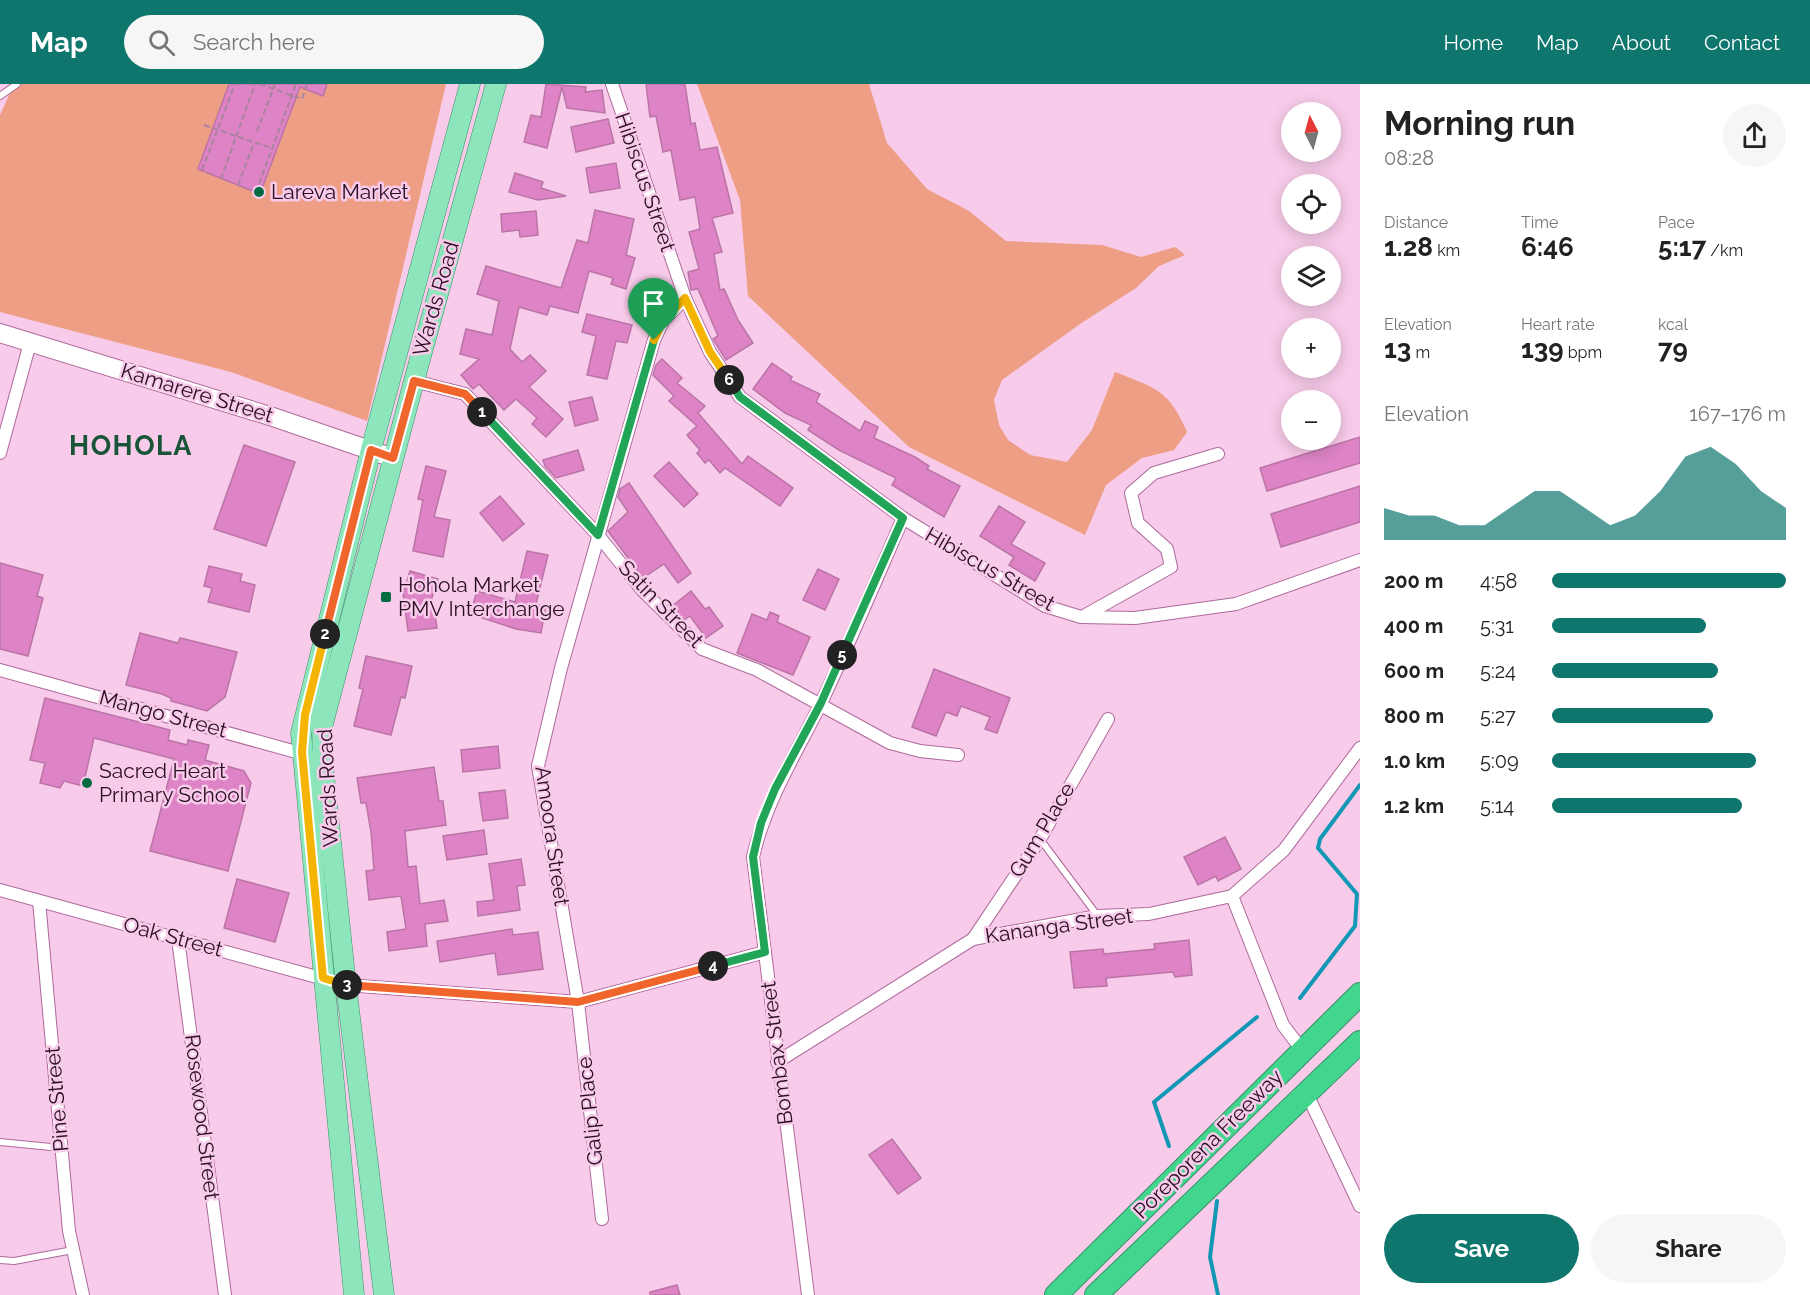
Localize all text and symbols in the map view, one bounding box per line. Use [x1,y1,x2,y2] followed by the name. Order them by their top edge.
[124,15,544,69] search box
[30,26,88,59] text: Map
[145,26,178,59] icon: search
[193,29,315,55] text: Search here
[1444,30,1503,55] text: Home
[1536,30,1579,55] text: Map
[1612,30,1671,55] text: About
[1704,30,1780,55] text: Contact
[1281,102,1341,162] north arrow
[1281,102,1341,450] map controls
[1384,104,1575,143] text: Morning run
[1723,104,1786,167] button: share
[610,109,681,255] street label: Hibiscus Street
[1384,146,1434,170] text: 08:28
[1281,174,1341,234] button: locate
[271,179,408,204] place label: Lareva Market
[252,185,266,199] marker: Lareva Market
[1384,213,1448,232] text: Distance
[1521,213,1558,232] text: Time
[1658,213,1695,232] text: Pace
[1384,232,1433,262] text: 1.28
[1521,232,1574,262] text: 6:46
[1658,232,1706,262] text: 5:17
[407,239,464,359] street label: Wards Road
[1433,241,1460,260] text: km
[1706,241,1743,260] text: /km
[1281,246,1341,306] button: layers
[628,278,679,340] pin
[637,287,670,320] icon: arrive
[1384,315,1452,334] text: Elevation
[1521,315,1595,334] text: Heart rate
[1658,315,1688,334] text: kcal
[1281,318,1341,378] button: +
[1384,334,1411,364] text: 13
[1521,334,1564,364] text: 139
[1658,334,1688,364] text: 79
[1411,343,1430,362] text: m
[1564,343,1602,362] text: bpm
[118,357,276,428] street label: Kamarere Street
[714,365,744,395] pin: 6
[724,370,734,389] text: 6
[1281,390,1341,450] button: −
[467,397,497,427] pin: 1
[478,402,486,421] text: 1
[1384,402,1469,426] text: Elevation
[1689,402,1786,426] text: 167–176 m
[69,430,193,461] district label: HOHOLA
[921,521,1059,616] street label: Hibiscus Street
[614,555,709,652] street label: Satin Street
[1384,569,1443,593] text: 200 m
[1480,569,1517,593] text: 4:58
[398,572,565,621] place label: Hohola Market PMV Interchange
[379,590,393,604] marker: Hohola Market PMV Interchange
[1384,614,1443,638] text: 400 m
[1480,614,1514,638] text: 5:31
[310,619,340,649] pin: 2
[320,624,330,643] text: 2
[827,640,857,670] pin: 5
[838,645,846,664] text: 5
[1384,659,1444,683] text: 600 m
[1480,659,1516,683] text: 5:24
[97,684,230,743] street label: Mango Street
[1384,704,1444,728] text: 800 m
[1480,704,1516,728] text: 5:27
[312,728,343,848] street label: Wards Road
[1384,749,1445,773] text: 1.0 km
[1480,749,1519,773] text: 5:09
[99,758,246,807] place label: Sacred Heart Primary School
[530,764,575,907] street label: Amoora Street
[80,776,94,790] marker: Sacred Heart Primary School
[1004,778,1080,882] street label: Gum Place
[1384,794,1444,818] text: 1.2 km
[1480,794,1514,818] text: 5:14
[983,903,1134,948] street label: Kananga Street
[121,911,226,962] street label: Oak Street
[698,951,728,981] pin: 4
[708,956,718,975] text: 4
[332,970,362,1000] pin: 3
[343,975,351,994] text: 3
[755,980,798,1126] street label: Bombax Street
[180,1033,225,1201] street label: Rosewood Street
[39,1045,74,1153] street label: Pine Street
[571,1056,608,1167] street label: Galip Place
[1128,1064,1287,1223] street label: Poreporena Freeway
[1384,1214,1579,1283] button: Save
[1591,1214,1786,1283] button: Share

